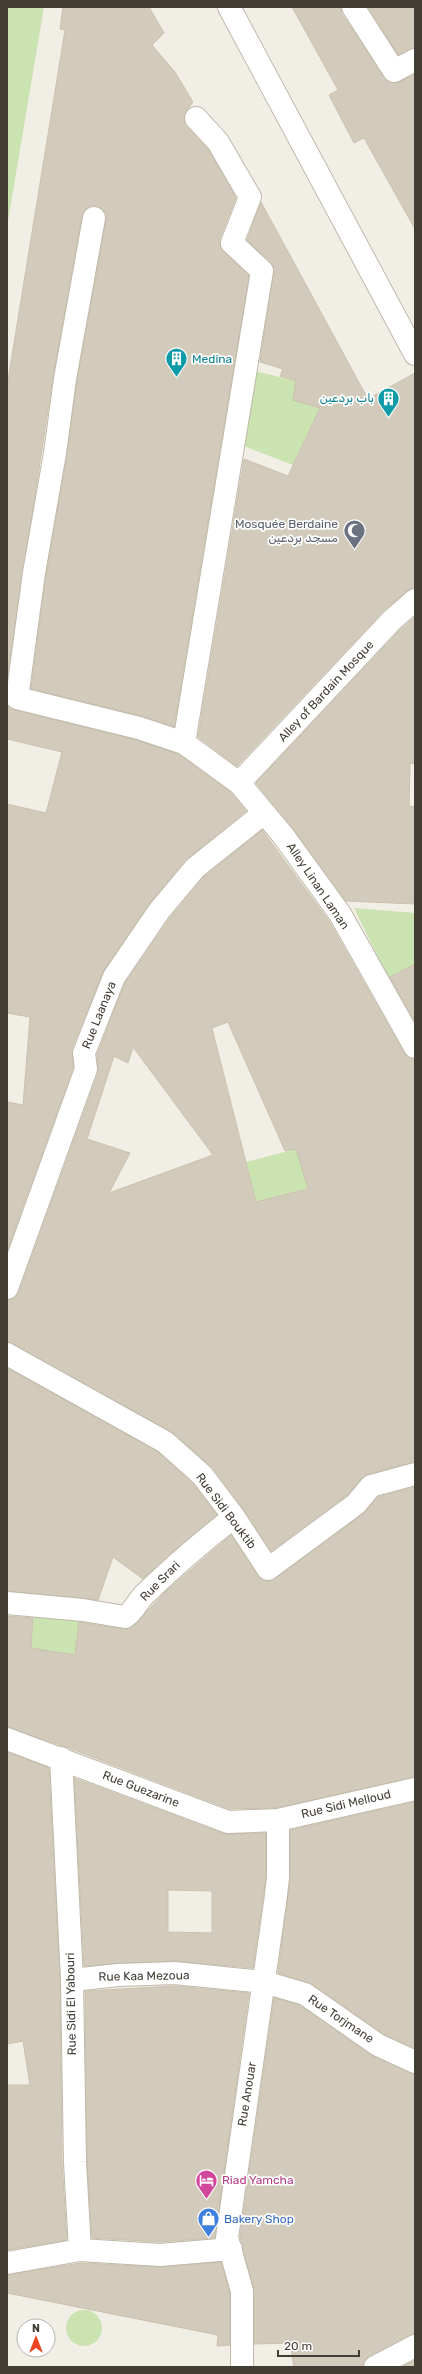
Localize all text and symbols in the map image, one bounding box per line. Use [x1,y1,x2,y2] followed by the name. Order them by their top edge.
[164,346,190,379] building icon: Medina
[192,352,232,366] place label: Medina
[376,385,402,418] building icon: باب بردعين
[320,391,374,406] place label: باب بردعين
[235,517,338,546] place label: Mosquée Berdaine مسجد بردعين
[341,518,367,551] mosque icon: Mosquée Berdaine مسجد بردعين
[275,637,377,745] street label: Alley of Bardain Mosque
[284,840,352,932] street label: Alley Linan Laman
[79,979,119,1051] street label: Rue Laanaya
[193,1470,259,1552] street label: Rue Sidi Bouktib
[137,1558,183,1604] street label: Rue Srari
[101,1768,182,1810] street label: Rue Guezarine
[300,1787,392,1821] street label: Rue Sidi Melloud
[63,1952,79,2056] street label: Rue Sidi El Yabouri
[98,1968,190,1984] street label: Rue Kaa Mezoua
[306,1992,377,2046] street label: Rue Torjmane
[235,2060,259,2127] street label: Rue Anouar
[194,2167,220,2200] hotel icon: Riad Yamcha
[222,2173,294,2187] place label: Riad Yamcha
[195,2206,221,2239] shop icon: Bakery Shop
[224,2212,294,2226] place label: Bakery Shop
[16,2318,56,2358] north arrow
[32,2322,40,2335] text: N
[278,2332,359,2358] scale bar
[284,2339,312,2353] text: 20 m

